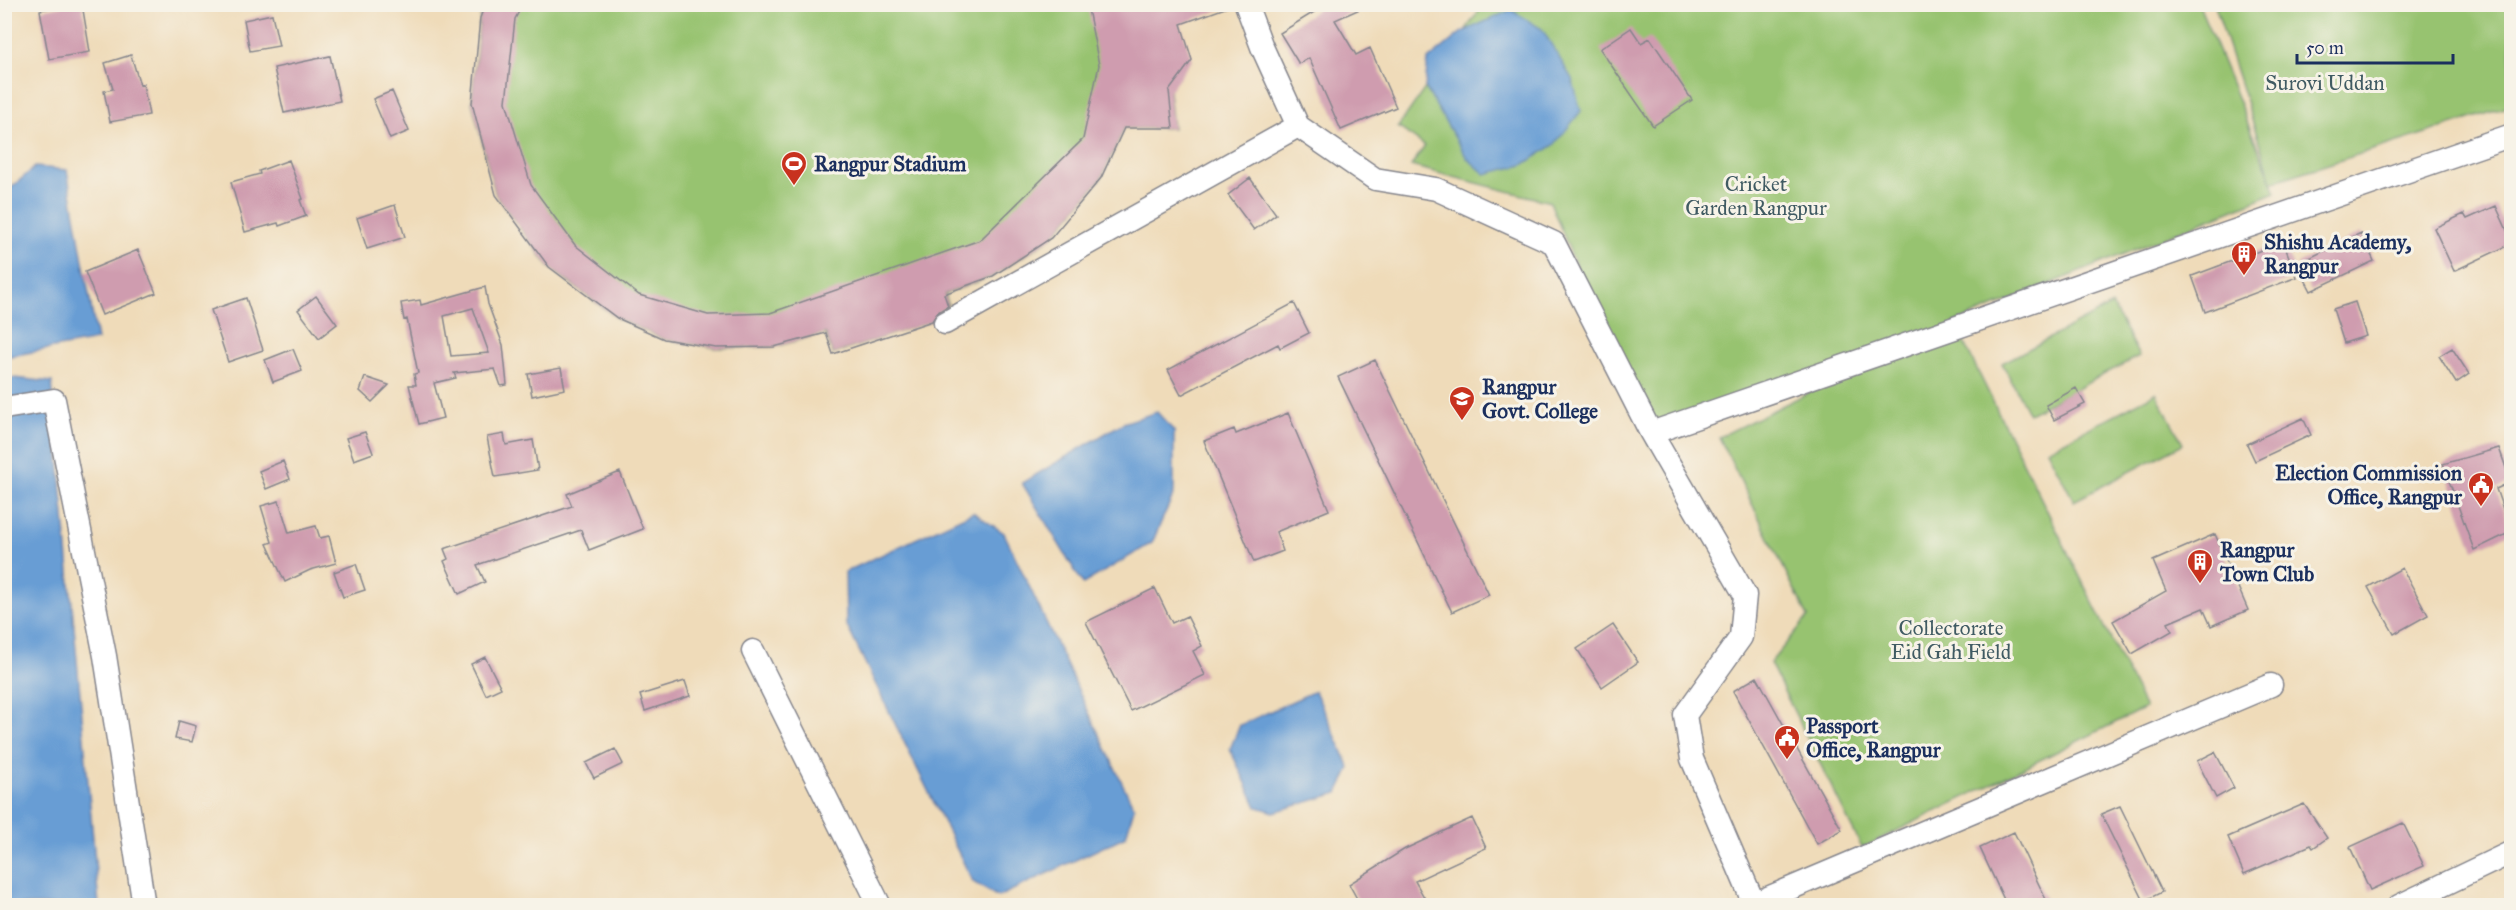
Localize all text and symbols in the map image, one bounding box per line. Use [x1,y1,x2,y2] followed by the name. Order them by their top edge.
[2297,27,2453,65] scale bar
[2306,37,2344,59] text: 50 m
[2265,70,2385,96] park label: Surovi Uddan
[779,149,809,187] sports icon: Rangpur Stadium
[814,151,967,177] place label: Rangpur Stadium
[1685,171,1827,221] park label: Cricket Garden Rangpur
[2264,229,2412,279] place label: Shishu Academy, Rangpur
[2229,239,2259,277] building icon: Shishu Academy, Rangpur
[1482,374,1598,424] place label: Rangpur Govt. College
[1447,384,1477,422] school or university icon: Rangpur Govt. College
[2275,460,2463,510] place label: Election Commission Office, Rangpur
[2466,470,2496,508] public building icon: Election Commission Office, Rangpur
[2219,537,2314,587] place label: Rangpur Town Club
[2185,547,2215,585] building icon: Rangpur Town Club
[1891,615,2012,665] park label: Collectorate Eid Gah Field
[1806,713,1942,763] place label: Passport Office, Rangpur
[1772,723,1802,761] public building icon: Passport Office, Rangpur

